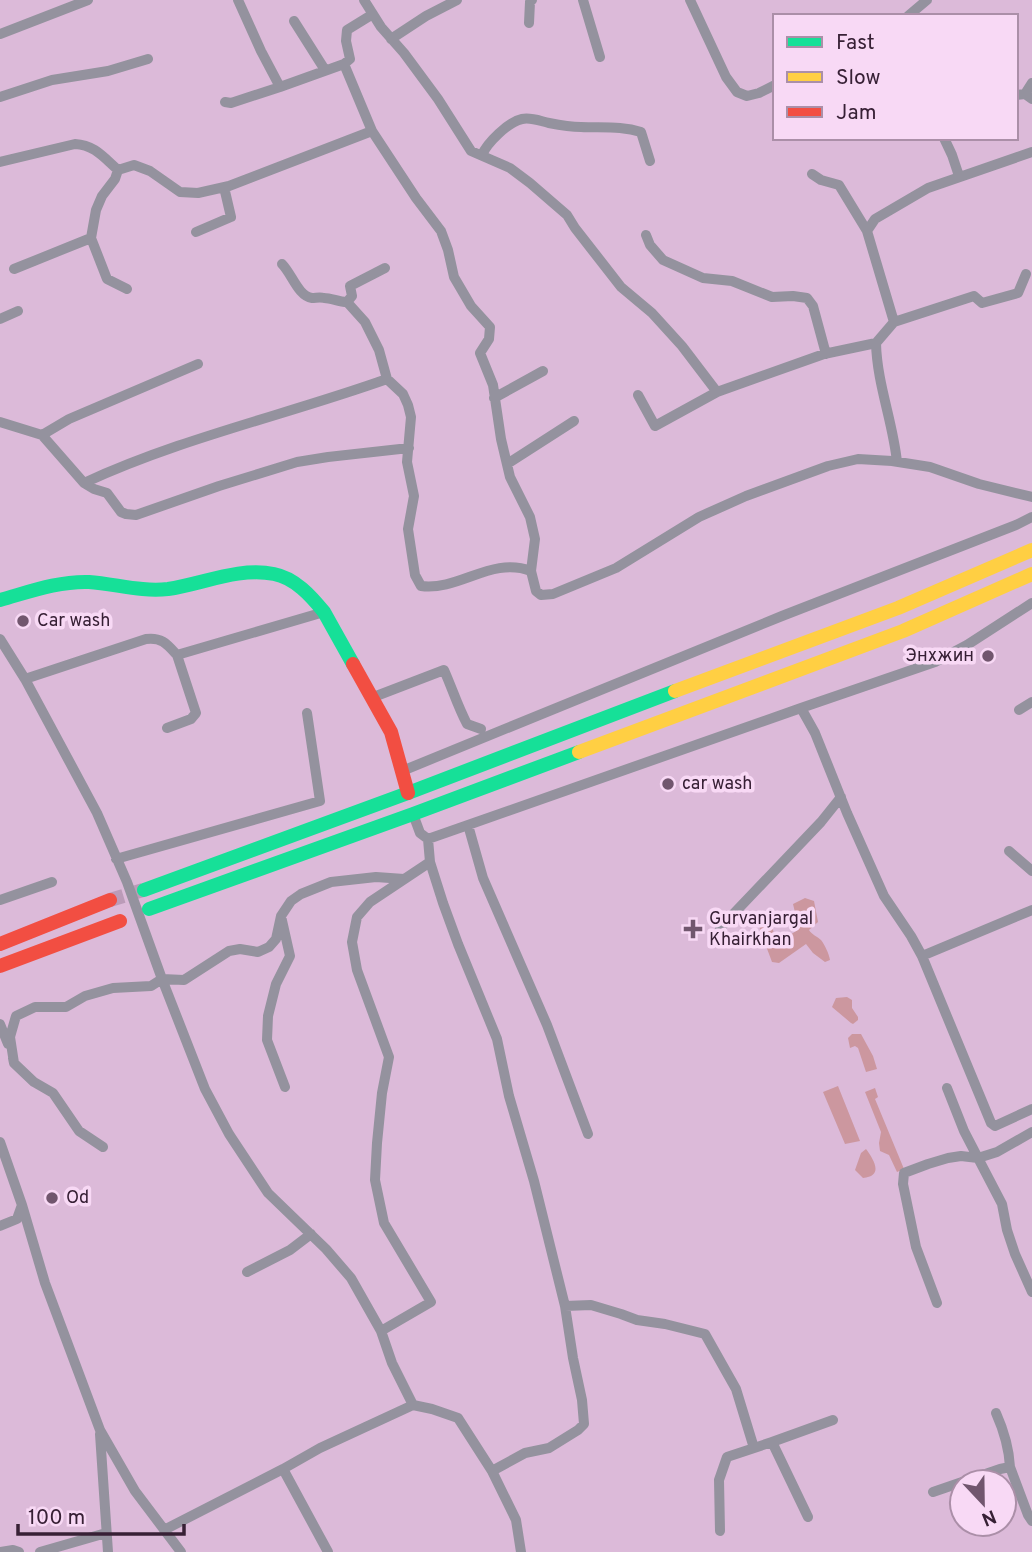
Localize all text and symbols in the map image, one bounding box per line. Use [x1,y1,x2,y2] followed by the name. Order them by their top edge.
[773,14,1018,140] legend
[836,30,875,57] text: Fast
[836,65,881,92] text: Slow
[836,100,877,127] text: Jam
[37,610,110,633] place label: Car wash
[15,613,31,629] marker: Car wash
[905,645,974,668] place label: Энхжин
[980,648,996,664] marker: Энхжин
[682,773,753,796] place label: car wash
[660,776,676,792] marker: car wash
[709,908,813,952] place label: Gurvanjargal Khairkhan
[683,919,703,939] marker: Gurvanjargal Khairkhan
[66,1187,89,1210] place label: Od
[44,1190,60,1206] marker: Od
[948,1468,1018,1538] north arrow
[18,1492,184,1536] scale bar
[978,1503,999,1531] text: N
[28,1505,85,1532] text: 100 m

